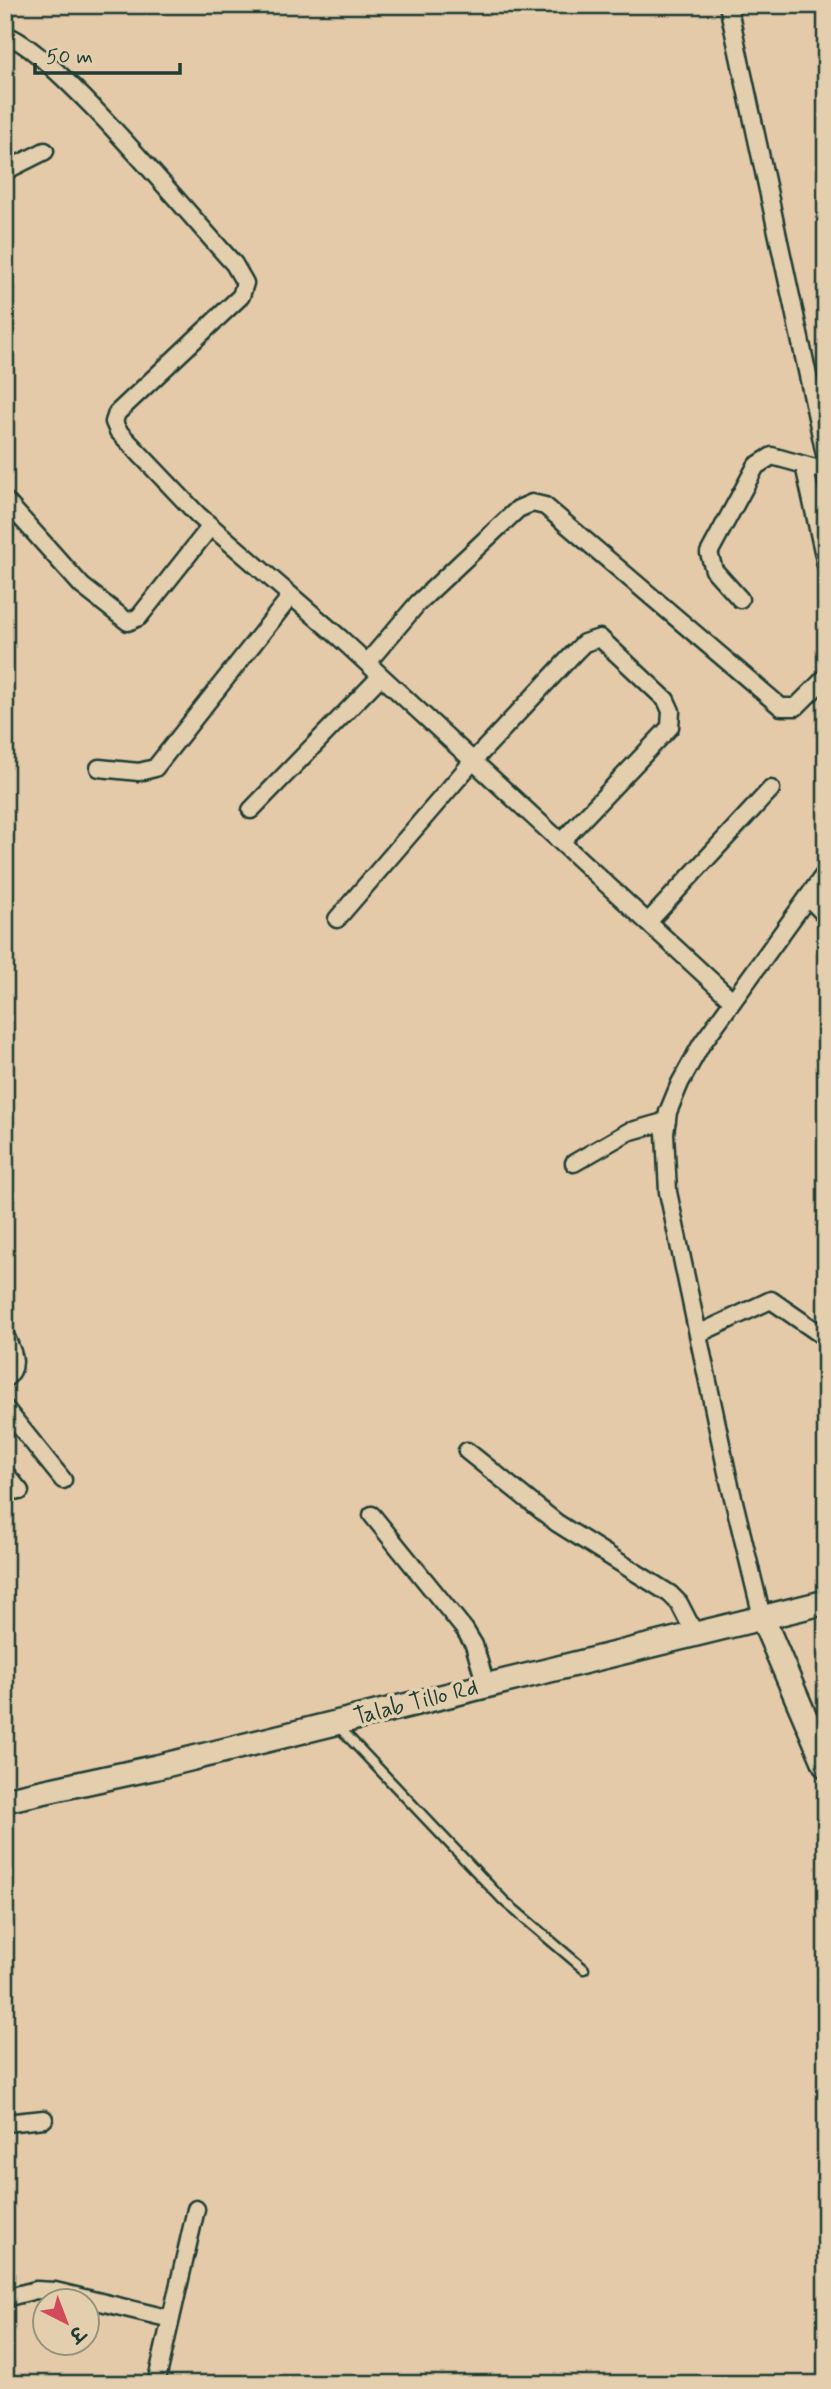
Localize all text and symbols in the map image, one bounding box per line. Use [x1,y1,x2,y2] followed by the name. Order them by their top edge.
[35,32,180,76] scale bar
[46,43,93,71] text: 50 m
[351,1673,481,1733] street label: Talab Tillo Rd
[32,2288,102,2358] north arrow
[62,2319,91,2349] text: उ

